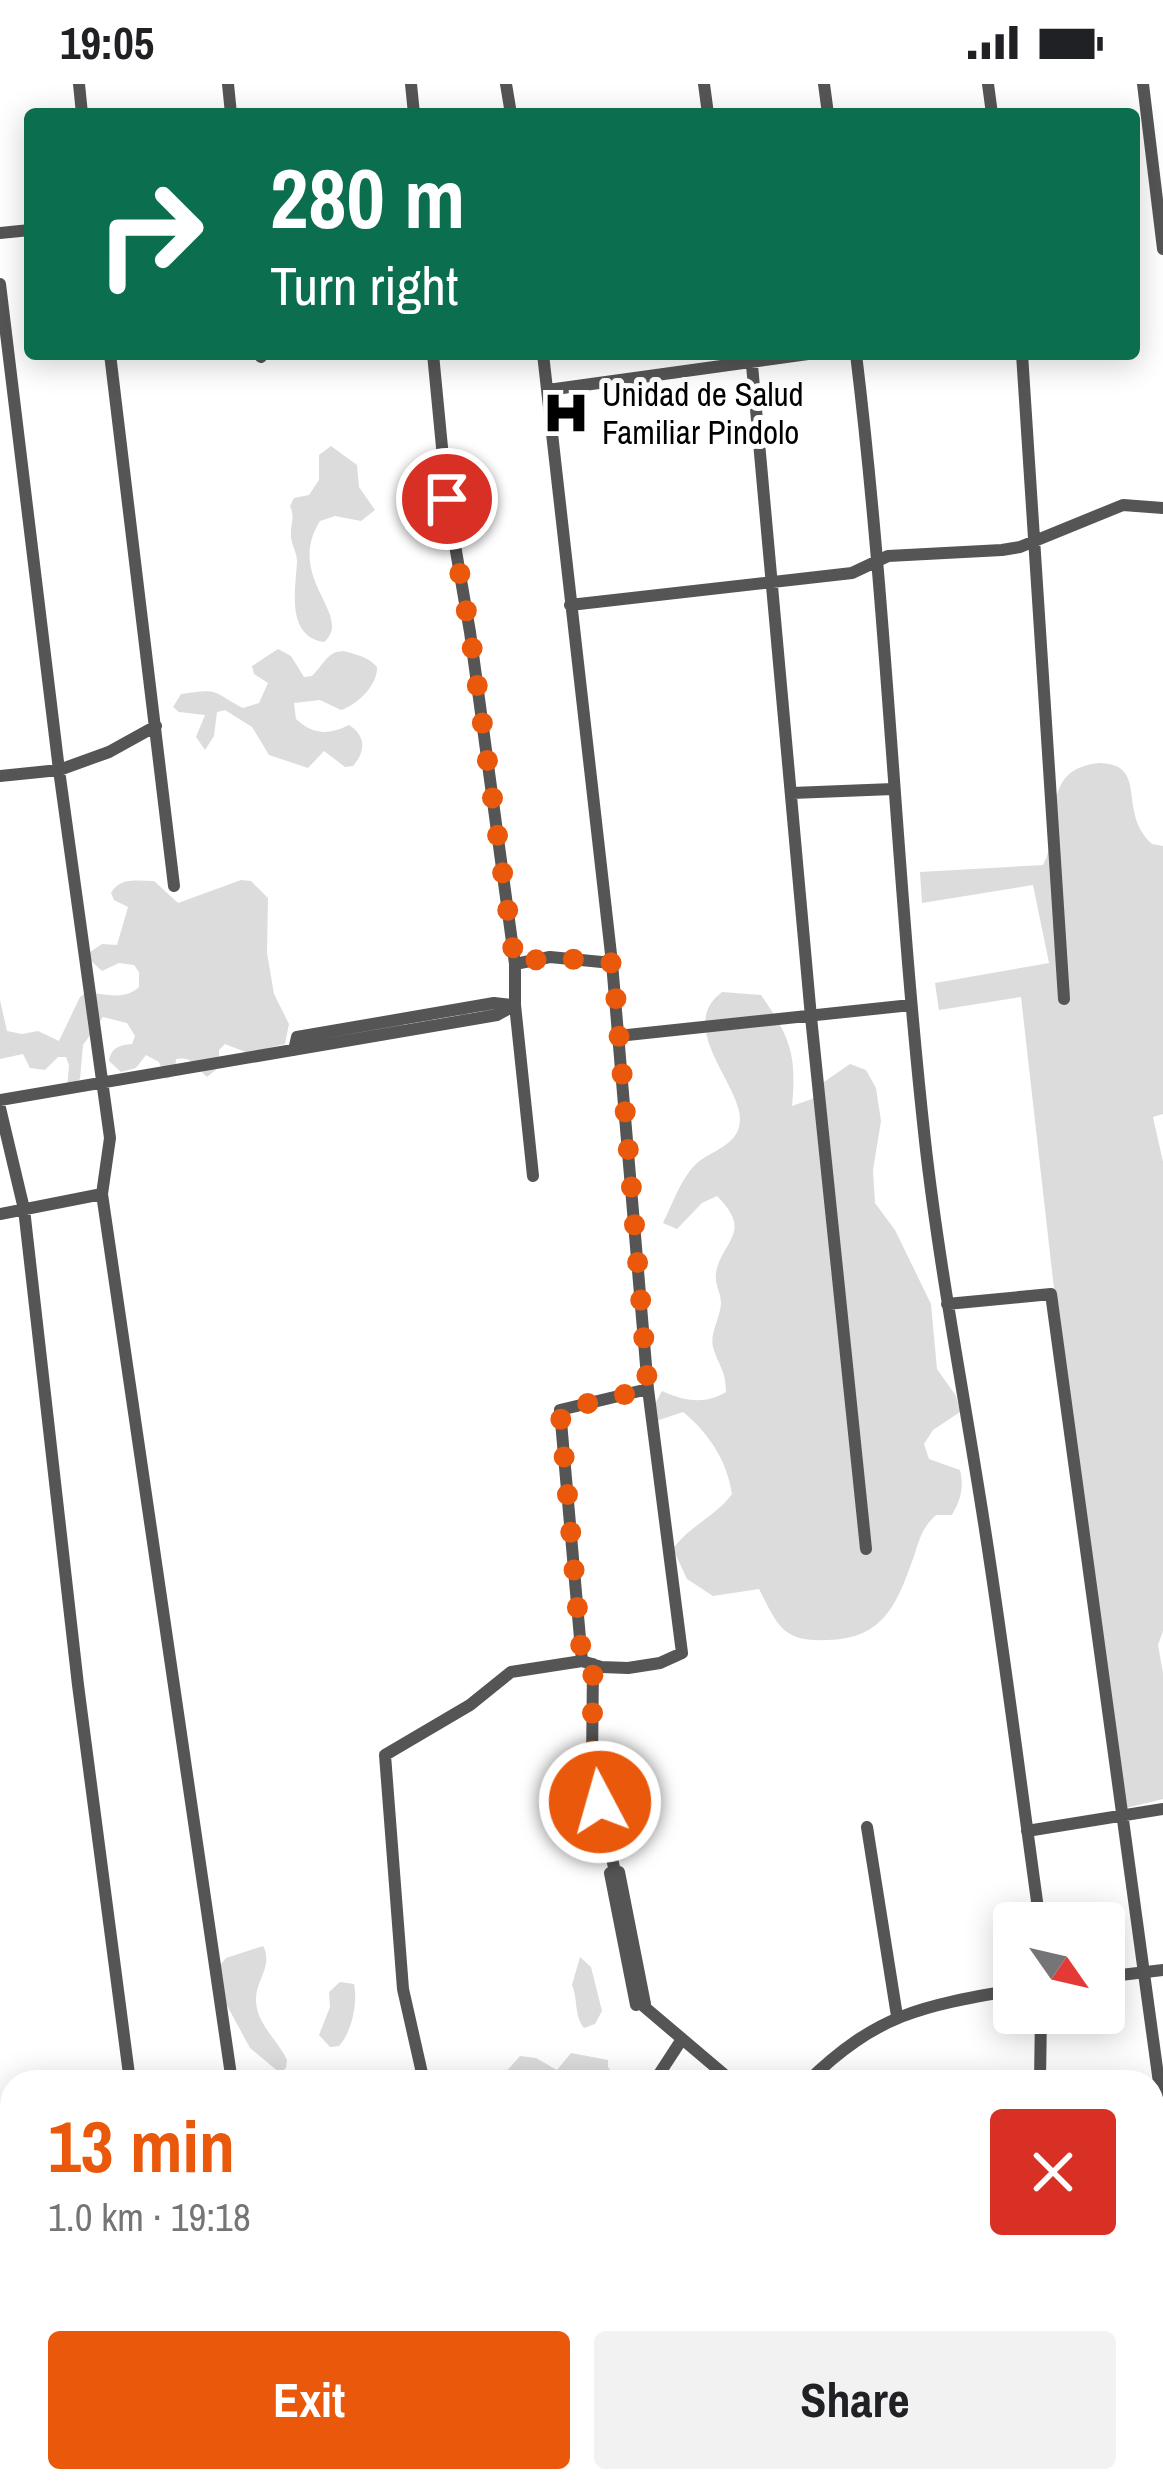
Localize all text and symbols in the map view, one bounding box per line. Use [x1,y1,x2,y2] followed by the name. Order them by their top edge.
[60,12,154,73] text: 19:05
[270,141,465,254] text: 280 m
[72,156,228,312] icon: right
[270,249,458,322] text: Turn right
[602,372,804,454] place label: Unidad de Salud Familiar Pindolo
[541,388,591,438] hospital icon: Unidad de Salud Familiar Pindolo
[396,448,498,550] pin
[414,466,480,532] icon: arrive
[537,1739,663,1865] position arrow
[993,1902,1125,2034] north arrow
[993,1902,1125,2034] map controls
[48,2097,235,2194] text: 13 min
[990,2109,1116,2235] button: close
[48,2191,251,2243] text: 1.0 km · 19:18
[48,2331,570,2469] button: Exit
[594,2331,1116,2469] button: Share

